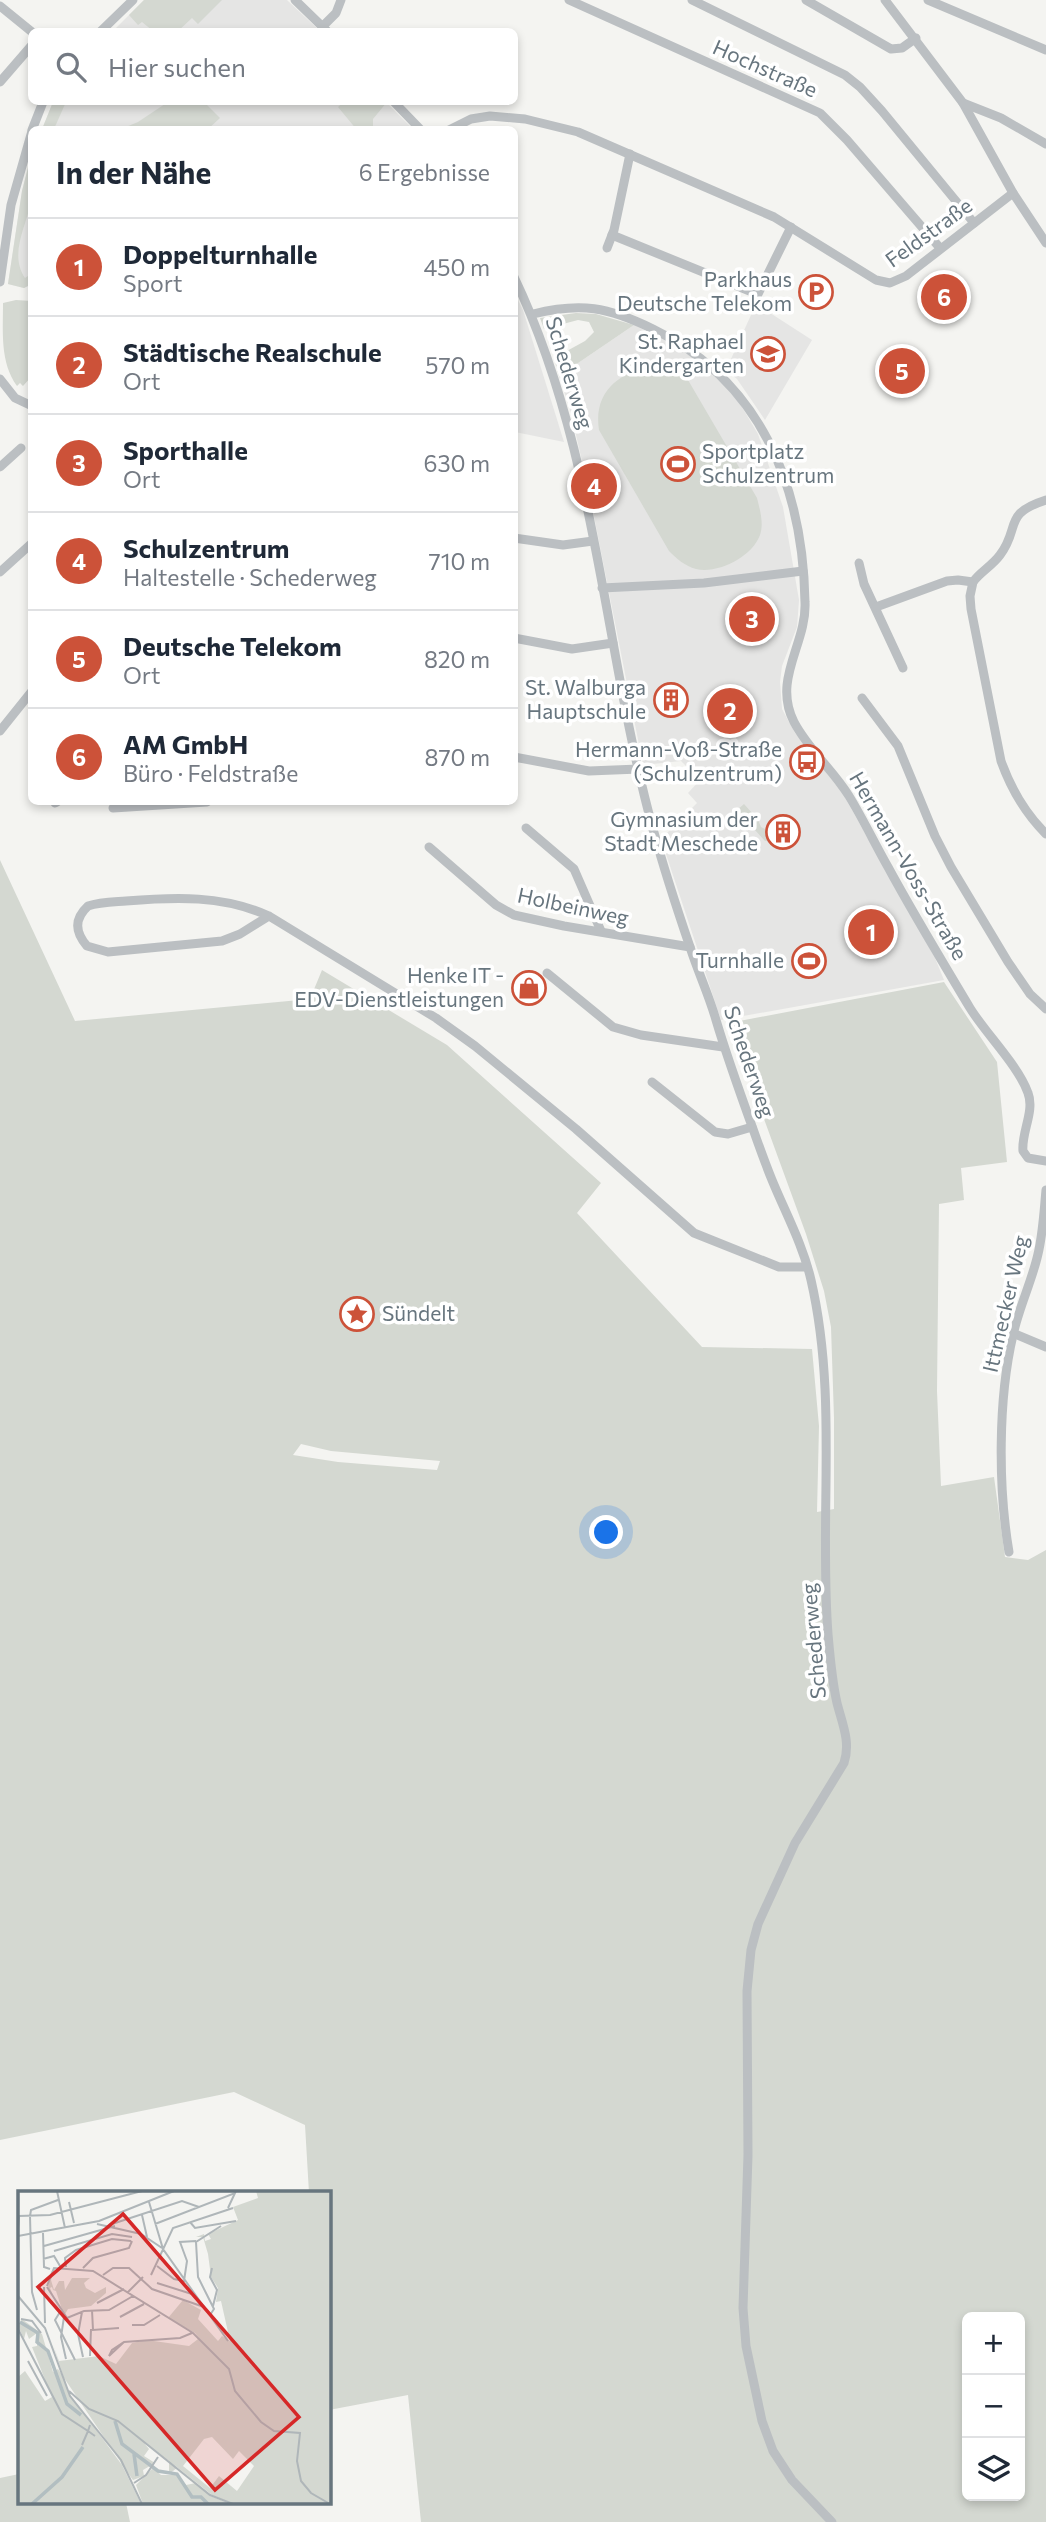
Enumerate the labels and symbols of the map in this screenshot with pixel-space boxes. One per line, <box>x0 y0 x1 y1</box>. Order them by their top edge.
street label: Hochstraße <box>709 33 822 102</box>
street label: Feldstraße <box>880 192 976 272</box>
place label: Parkhaus Deutsche Telekom <box>617 266 792 315</box>
pin: 6 <box>921 271 967 323</box>
parking icon: Parkhaus Deutsche Telekom <box>797 273 835 311</box>
street label: Schederweg <box>541 313 599 432</box>
place label: St. Raphael Kindergarten <box>619 328 744 377</box>
school or university icon: St. Raphael Kindergarten <box>749 335 787 373</box>
pin: 5 <box>879 345 925 397</box>
place label: Sportplatz Schulzentrum <box>702 438 834 487</box>
sports icon: Sportplatz Schulzentrum <box>659 445 697 483</box>
pin: 4 <box>571 460 617 512</box>
pin: 3 <box>729 593 775 645</box>
place label: St. Walburga Hauptschule <box>525 674 646 723</box>
building icon: St. Walburga Hauptschule <box>652 681 690 719</box>
pin: 2 <box>707 685 753 737</box>
place label: Hermann-Voß-Straße (Schulzentrum) <box>575 736 782 785</box>
bus stop icon: Hermann-Voß-Straße (Schulzentrum) <box>788 743 826 781</box>
street label: Hermann-Voss-Straße <box>845 767 973 964</box>
place label: Gymnasium der Stadt Meschede <box>604 806 758 855</box>
building icon: Gymnasium der Stadt Meschede <box>764 813 802 851</box>
street label: Holbeinweg <box>515 882 631 930</box>
pin: 1 <box>848 906 894 958</box>
sports icon: Turnhalle <box>790 942 828 980</box>
place label: Turnhalle <box>695 947 784 972</box>
place label: Henke IT - EDV-Dienstleistungen <box>294 962 504 1011</box>
shop icon: Henke IT - EDV-Dienstleistungen <box>510 969 548 1007</box>
street label: Schederweg <box>720 1002 781 1121</box>
street label: Ittmecker Weg <box>977 1233 1032 1375</box>
place icon: Sündelt <box>338 1295 376 1333</box>
place label: Sündelt <box>382 1300 455 1325</box>
your location <box>589 1515 623 1549</box>
street label: Schederweg <box>795 1582 830 1700</box>
inset map <box>18 2191 331 2504</box>

